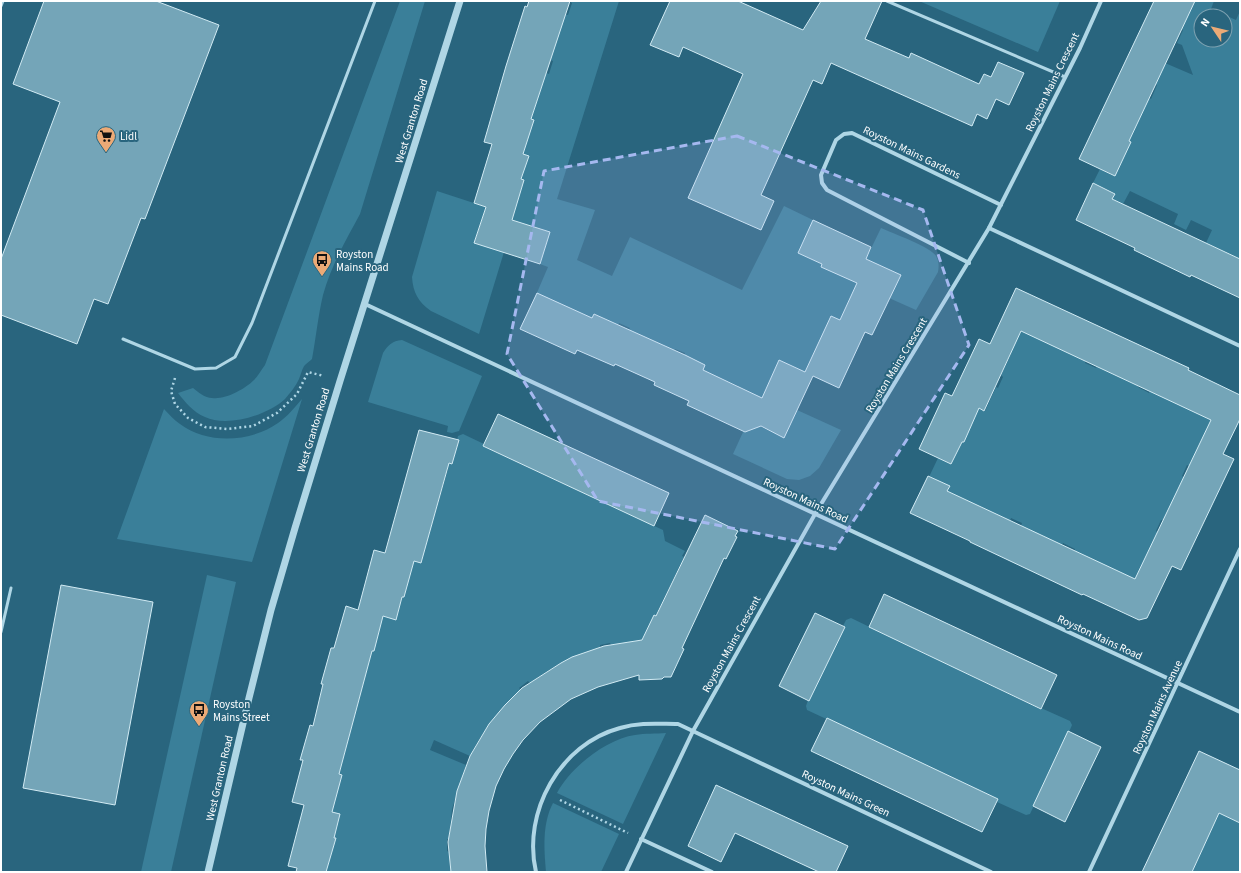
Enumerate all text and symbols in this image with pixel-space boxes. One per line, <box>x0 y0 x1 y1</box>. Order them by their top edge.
north arrow <box>1193 8 1233 48</box>
text: N <box>1197 15 1213 30</box>
street label: Royston Mains Crescent <box>1022 30 1083 134</box>
street label: West Granton Road <box>391 77 431 165</box>
street label: Royston Mains Gardens <box>861 122 963 183</box>
supermarket icon: Lidl <box>95 125 117 153</box>
place label: Lidl <box>120 129 137 144</box>
place label: Royston Mains Road <box>336 247 389 275</box>
bus stop icon: Royston Mains Road <box>311 249 333 277</box>
street label: Royston Mains Crescent <box>862 315 931 416</box>
street label: West Granton Road <box>293 386 333 474</box>
street label: Royston Mains Road <box>761 474 851 527</box>
street label: Royston Mains Crescent <box>699 593 764 695</box>
street label: Royston Mains Road <box>1055 611 1145 664</box>
street label: Royston Mains Avenue <box>1129 657 1186 757</box>
place label: Royston Mains Street <box>213 697 270 725</box>
bus stop icon: Royston Mains Street <box>188 699 210 727</box>
street label: West Granton Road <box>202 734 237 823</box>
street label: Royston Mains Green <box>799 766 892 821</box>

